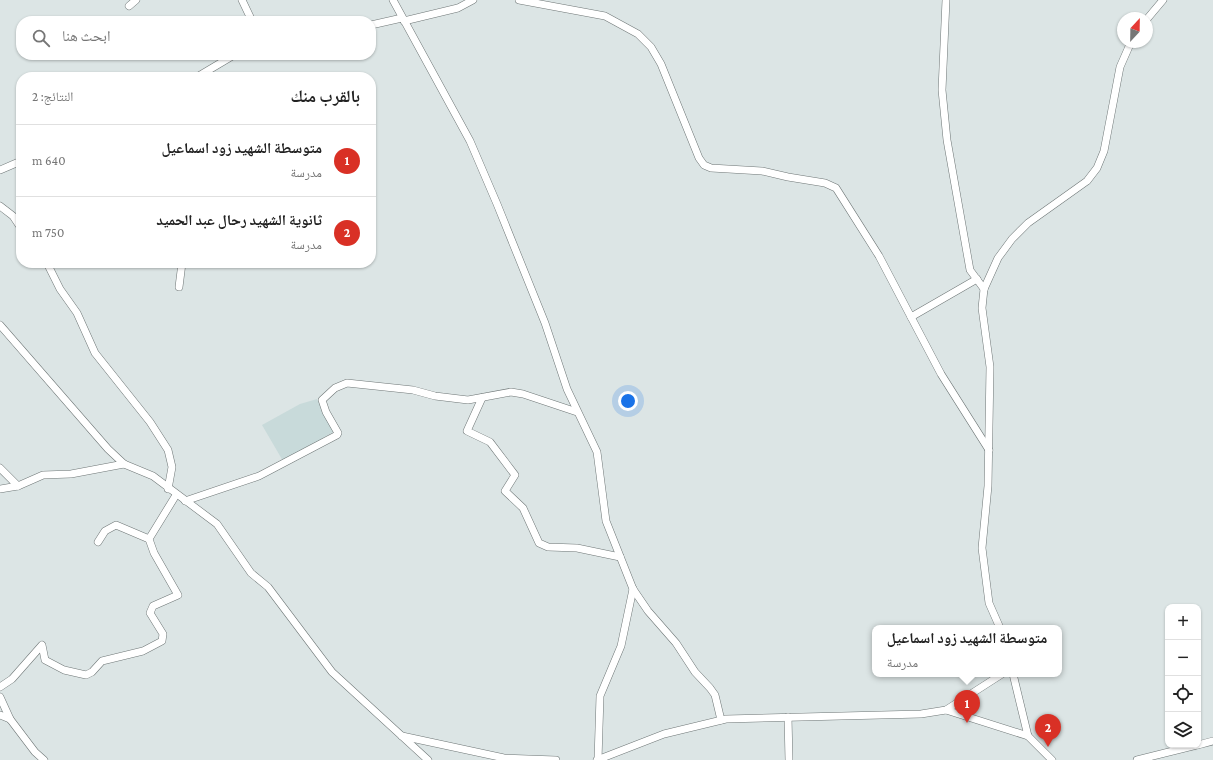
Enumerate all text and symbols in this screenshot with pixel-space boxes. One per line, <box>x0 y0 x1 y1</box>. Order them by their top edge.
north arrow <box>1117 12 1153 48</box>
search box <box>16 16 376 60</box>
icon: search <box>30 27 52 49</box>
text: ابحث هنا <box>62 28 111 44</box>
text: بالقرب منك <box>290 87 360 106</box>
text: النتائج: 2 <box>32 89 73 104</box>
text: متوسطة الشهيد زود اسماعيل <box>162 140 322 156</box>
text: 640 m <box>32 153 65 168</box>
text: 1 <box>345 153 349 168</box>
text: مدرسة <box>290 165 322 180</box>
text: ثانوية الشهيد رحال عبد الحميد <box>156 212 322 228</box>
text: 750 m <box>32 225 64 240</box>
text: 2 <box>344 225 350 240</box>
text: مدرسة <box>290 237 322 252</box>
your location <box>618 391 638 411</box>
map controls <box>1165 604 1201 748</box>
button: + <box>1165 604 1201 640</box>
popup <box>872 625 1062 677</box>
text: متوسطة الشهيد زود اسماعيل <box>887 630 1047 646</box>
button: − <box>1165 640 1201 676</box>
text: مدرسة <box>887 655 918 670</box>
button: locate <box>1165 676 1201 712</box>
pin: 1 <box>954 690 980 723</box>
button: layers <box>1165 712 1201 748</box>
pin: 2 <box>1035 714 1061 747</box>

